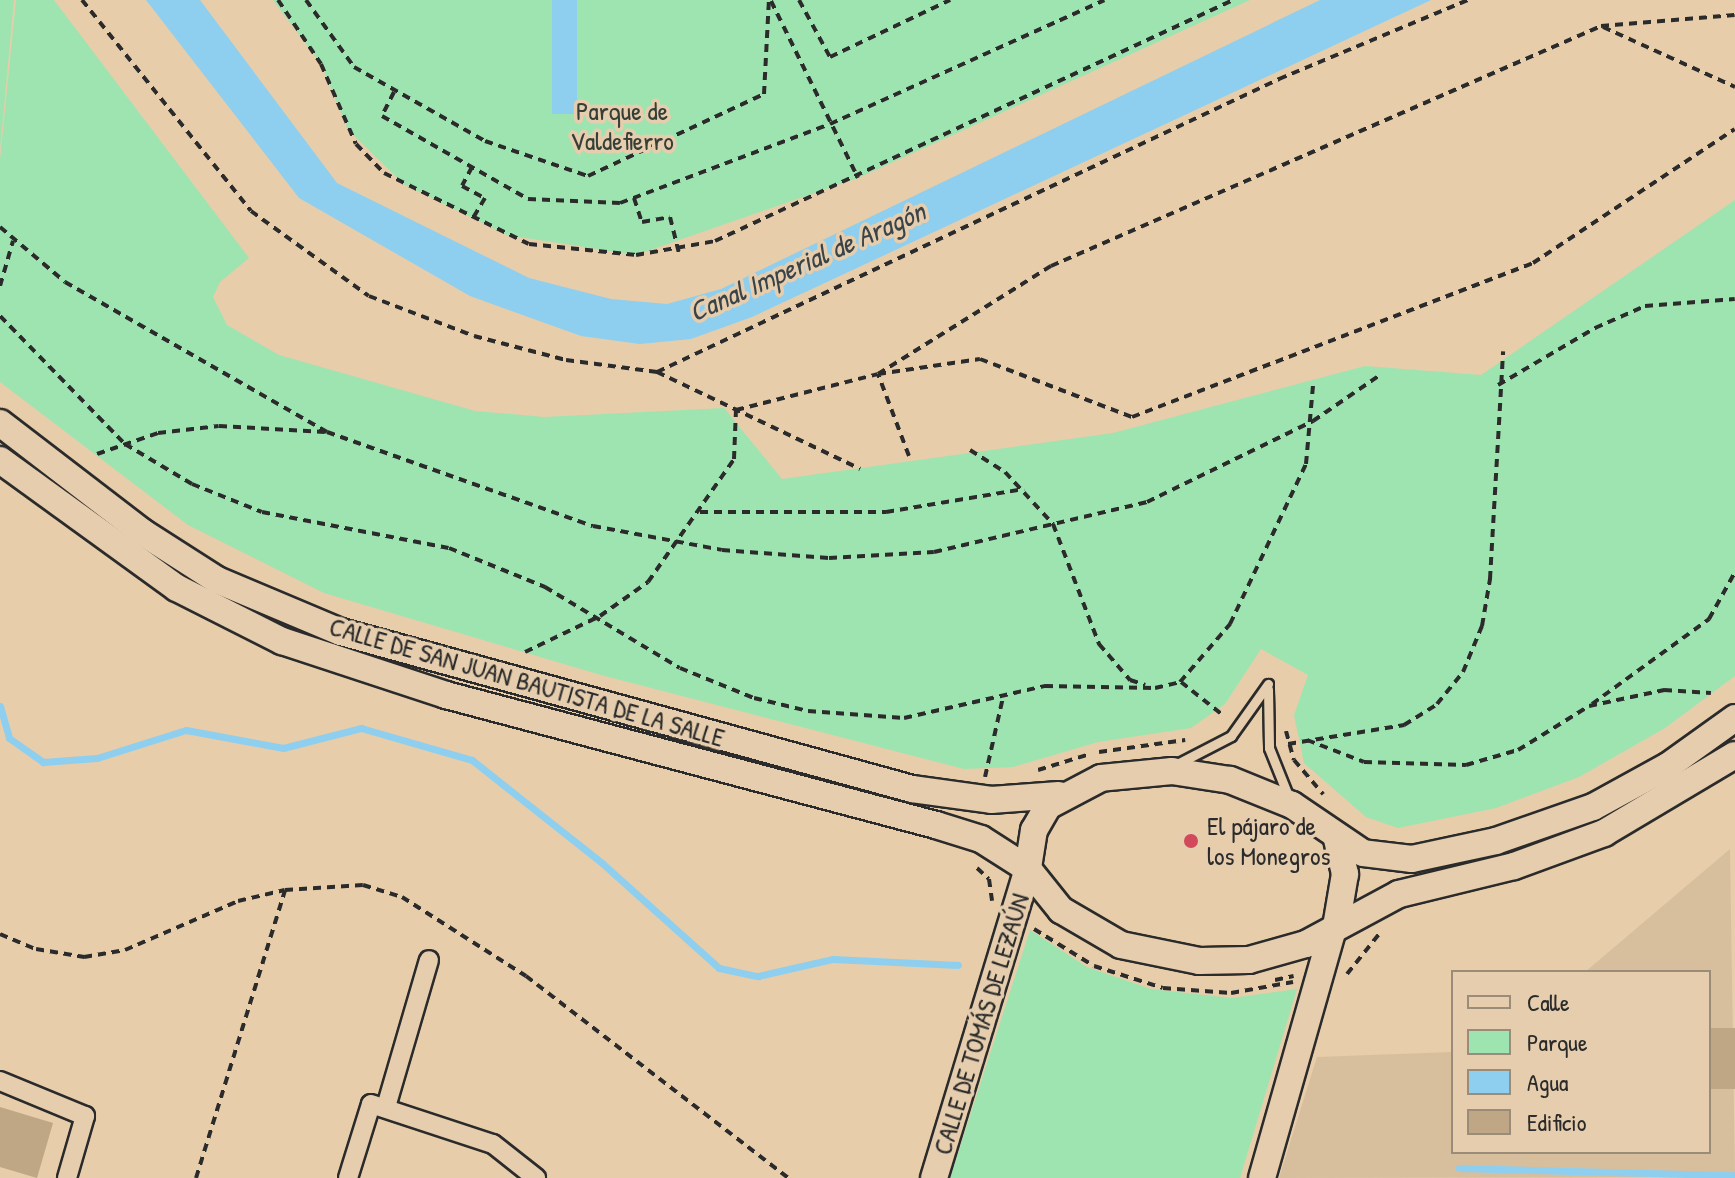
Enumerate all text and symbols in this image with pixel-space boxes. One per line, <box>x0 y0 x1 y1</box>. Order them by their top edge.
park label: Parque de Valdefierro <box>570 95 674 156</box>
water label: Canal Imperial de Aragón <box>684 194 930 328</box>
street label: CALLE DE SAN JUAN BAUTISTA DE LA SALLE <box>326 611 728 753</box>
place label: El pájaro de los Monegros <box>1207 810 1330 872</box>
marker: El pájaro de los Monegros <box>1182 832 1200 850</box>
street label: CALLE DE TOMÁS DE LEZAÚN <box>926 890 1036 1158</box>
legend <box>1451 970 1711 1154</box>
text: Calle <box>1527 986 1569 1018</box>
text: Parque <box>1527 1026 1587 1058</box>
text: Agua <box>1527 1066 1568 1098</box>
text: Edificio <box>1527 1106 1586 1138</box>

